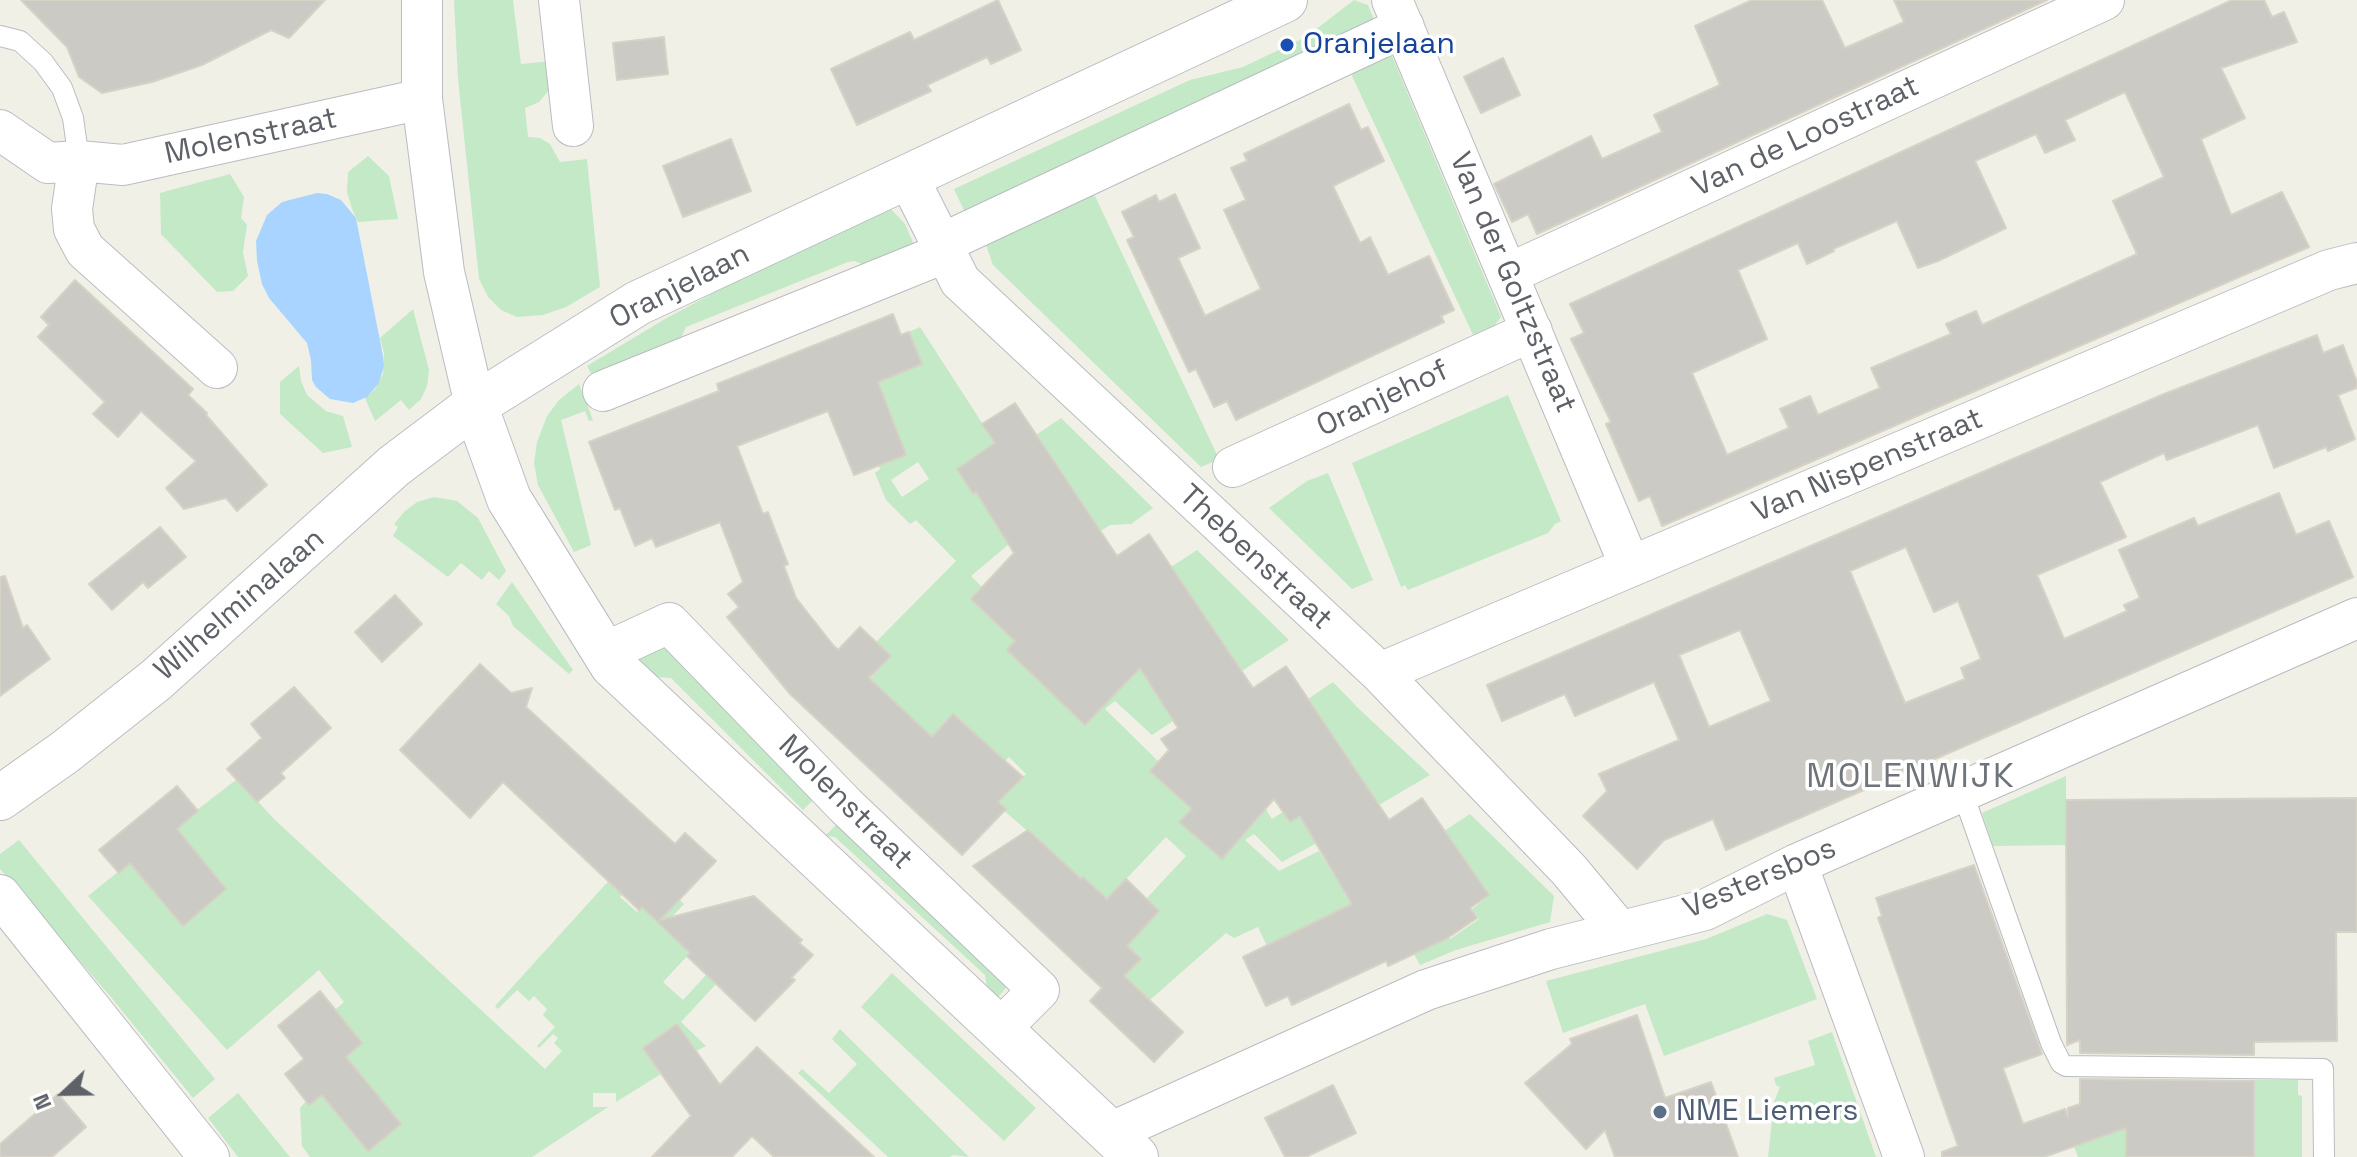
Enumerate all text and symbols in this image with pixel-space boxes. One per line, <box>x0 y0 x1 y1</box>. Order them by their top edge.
place label: Oranjelaan <box>1303 27 1455 63</box>
marker: Oranjelaan <box>1278 36 1296 54</box>
street label: Van de Loostraat <box>1687 69 1925 205</box>
street label: Molenstraat <box>161 101 341 173</box>
street label: Van der Goltzstraat <box>1441 147 1583 419</box>
street label: Oranjelaan <box>604 236 756 338</box>
street label: Oranjehof <box>1311 353 1455 445</box>
street label: Van Nispenstraat <box>1747 401 1989 531</box>
street label: Thebenstraat <box>1171 478 1339 638</box>
street label: Wilhelminalaan <box>148 521 332 689</box>
street label: Molenstraat <box>770 728 920 878</box>
district label: MOLENWIJK <box>1806 758 2016 798</box>
street label: Vestersbos <box>1678 831 1842 927</box>
north arrow <box>24 1053 104 1133</box>
text: N <box>26 1090 57 1114</box>
place label: NME Liemers <box>1676 1094 1858 1130</box>
marker: NME Liemers <box>1651 1103 1669 1121</box>

